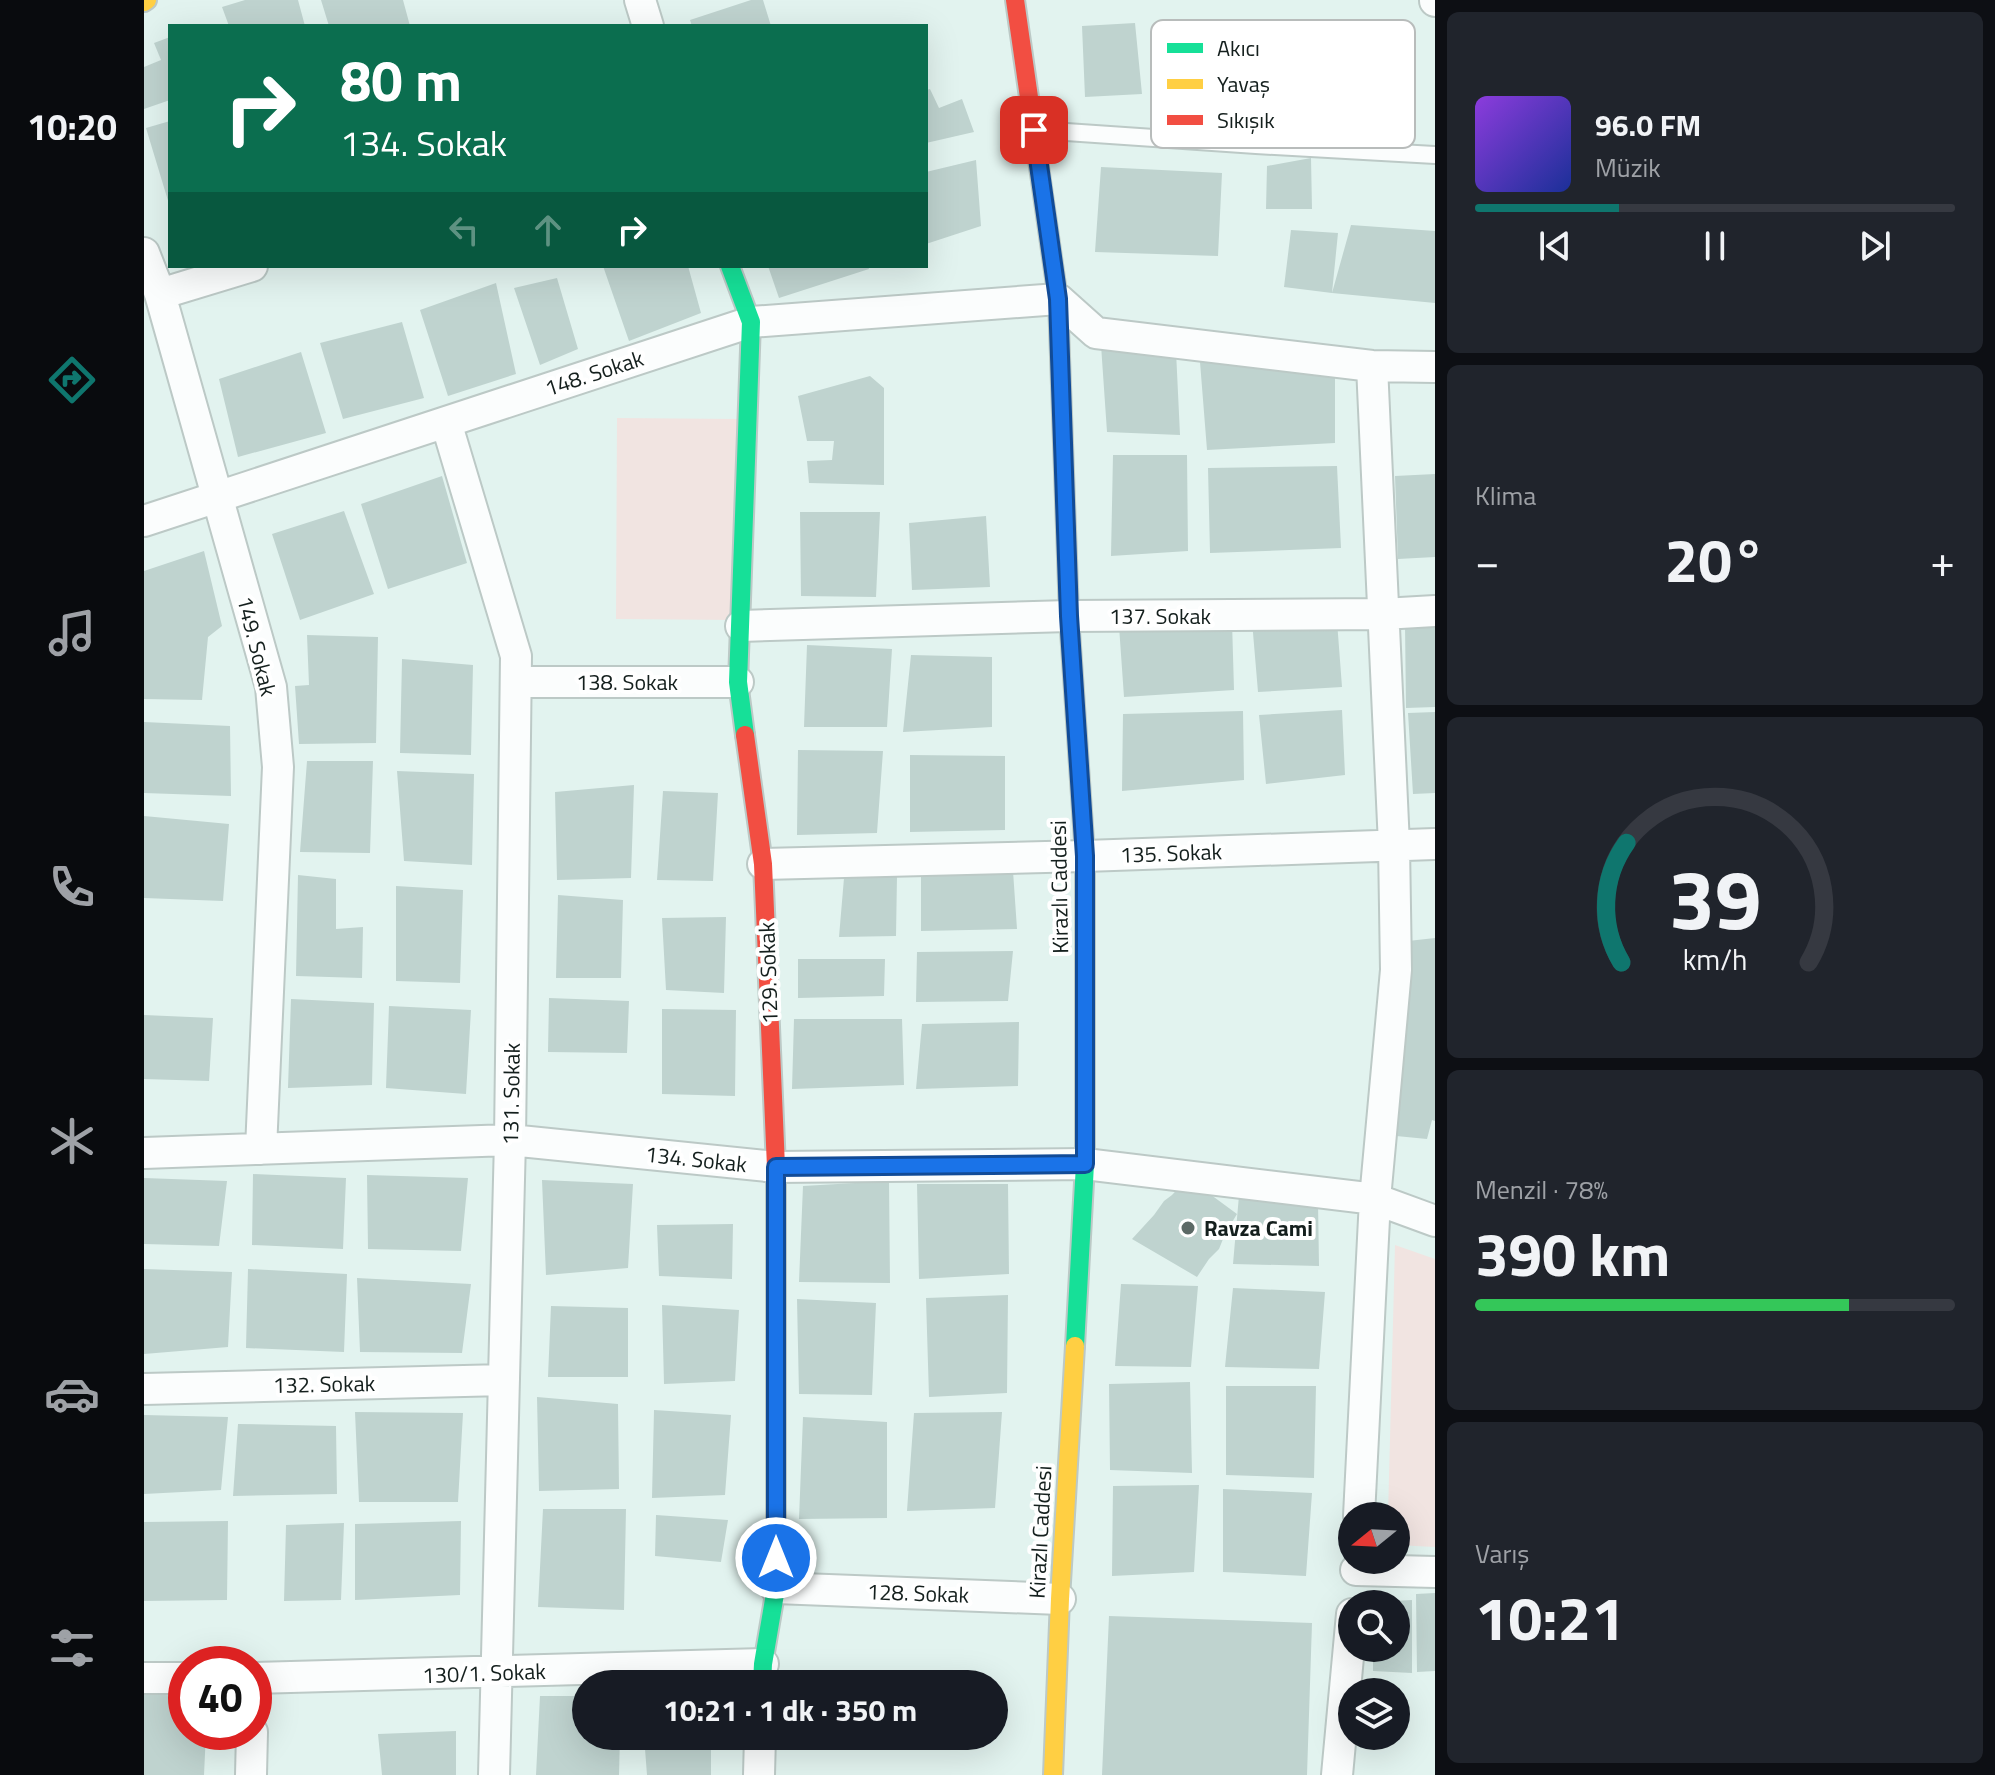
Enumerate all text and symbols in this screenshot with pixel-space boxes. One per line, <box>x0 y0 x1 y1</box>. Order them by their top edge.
legend <box>1151 20 1415 148</box>
text: Akıcı <box>1217 31 1260 65</box>
text: 80 m <box>340 38 462 123</box>
icon: right <box>208 56 312 160</box>
text: Yavaş <box>1217 67 1270 101</box>
pin <box>1000 96 1068 164</box>
text: 10:20 <box>27 99 117 154</box>
text: 96.0 FM <box>1595 102 1701 148</box>
text: Sıkışık <box>1217 103 1275 137</box>
icon: arrive <box>1012 108 1056 152</box>
text: 134. Sokak <box>340 115 507 170</box>
text: Müzik <box>1595 148 1661 187</box>
icon: left <box>442 208 486 252</box>
icon: ahead <box>526 208 570 252</box>
icon: right <box>610 208 654 252</box>
icon: previous <box>1533 224 1577 268</box>
icon: pause <box>1693 224 1737 268</box>
icon: next <box>1853 224 1897 268</box>
street label: 148. Sokak <box>540 341 648 405</box>
icon: directions <box>44 352 100 408</box>
text: Klima <box>1475 476 1536 515</box>
text: 20° <box>1665 514 1765 605</box>
text: − <box>1475 527 1500 594</box>
text: + <box>1930 527 1955 594</box>
street label: 149. Sokak <box>228 592 286 700</box>
street label: 137. Sokak <box>1109 599 1212 633</box>
icon: music <box>44 605 100 661</box>
street label: 138. Sokak <box>576 665 679 699</box>
street label: Kirazlı Caddesi <box>1041 820 1077 954</box>
street label: 135. Sokak <box>1119 834 1223 872</box>
text: 39 <box>1668 835 1762 961</box>
icon: phone <box>44 859 100 915</box>
street label: 129. Sokak <box>749 921 787 1025</box>
text: km/h <box>1683 939 1747 982</box>
street label: 131. Sokak <box>493 1042 529 1145</box>
icon: climate <box>44 1113 100 1169</box>
street label: 134. Sokak <box>643 1137 749 1181</box>
text: Menzil · 78% <box>1475 1170 1608 1209</box>
text: 390 km <box>1475 1208 1670 1299</box>
place label: Ravza Cami <box>1204 1211 1313 1245</box>
marker: Ravza Cami <box>1179 1219 1197 1237</box>
icon: car <box>44 1366 100 1422</box>
street label: 132. Sokak <box>273 1366 376 1402</box>
street label: Kirazlı Caddesi <box>1020 1465 1060 1599</box>
north arrow <box>1338 1502 1410 1574</box>
map controls <box>1338 1502 1410 1750</box>
position arrow <box>734 1516 818 1600</box>
text: Varış <box>1475 1534 1529 1573</box>
text: 10:21 <box>1475 1572 1625 1663</box>
street label: 128. Sokak <box>866 1574 970 1612</box>
button: search <box>1338 1590 1410 1662</box>
icon: filters <box>44 1620 100 1676</box>
speed limit sign: 40 <box>168 1646 272 1750</box>
street label: 130/1. Sokak <box>422 1654 547 1692</box>
button: layers <box>1338 1678 1410 1750</box>
text: 10:21 · 1 dk · 350 m <box>663 1687 917 1733</box>

